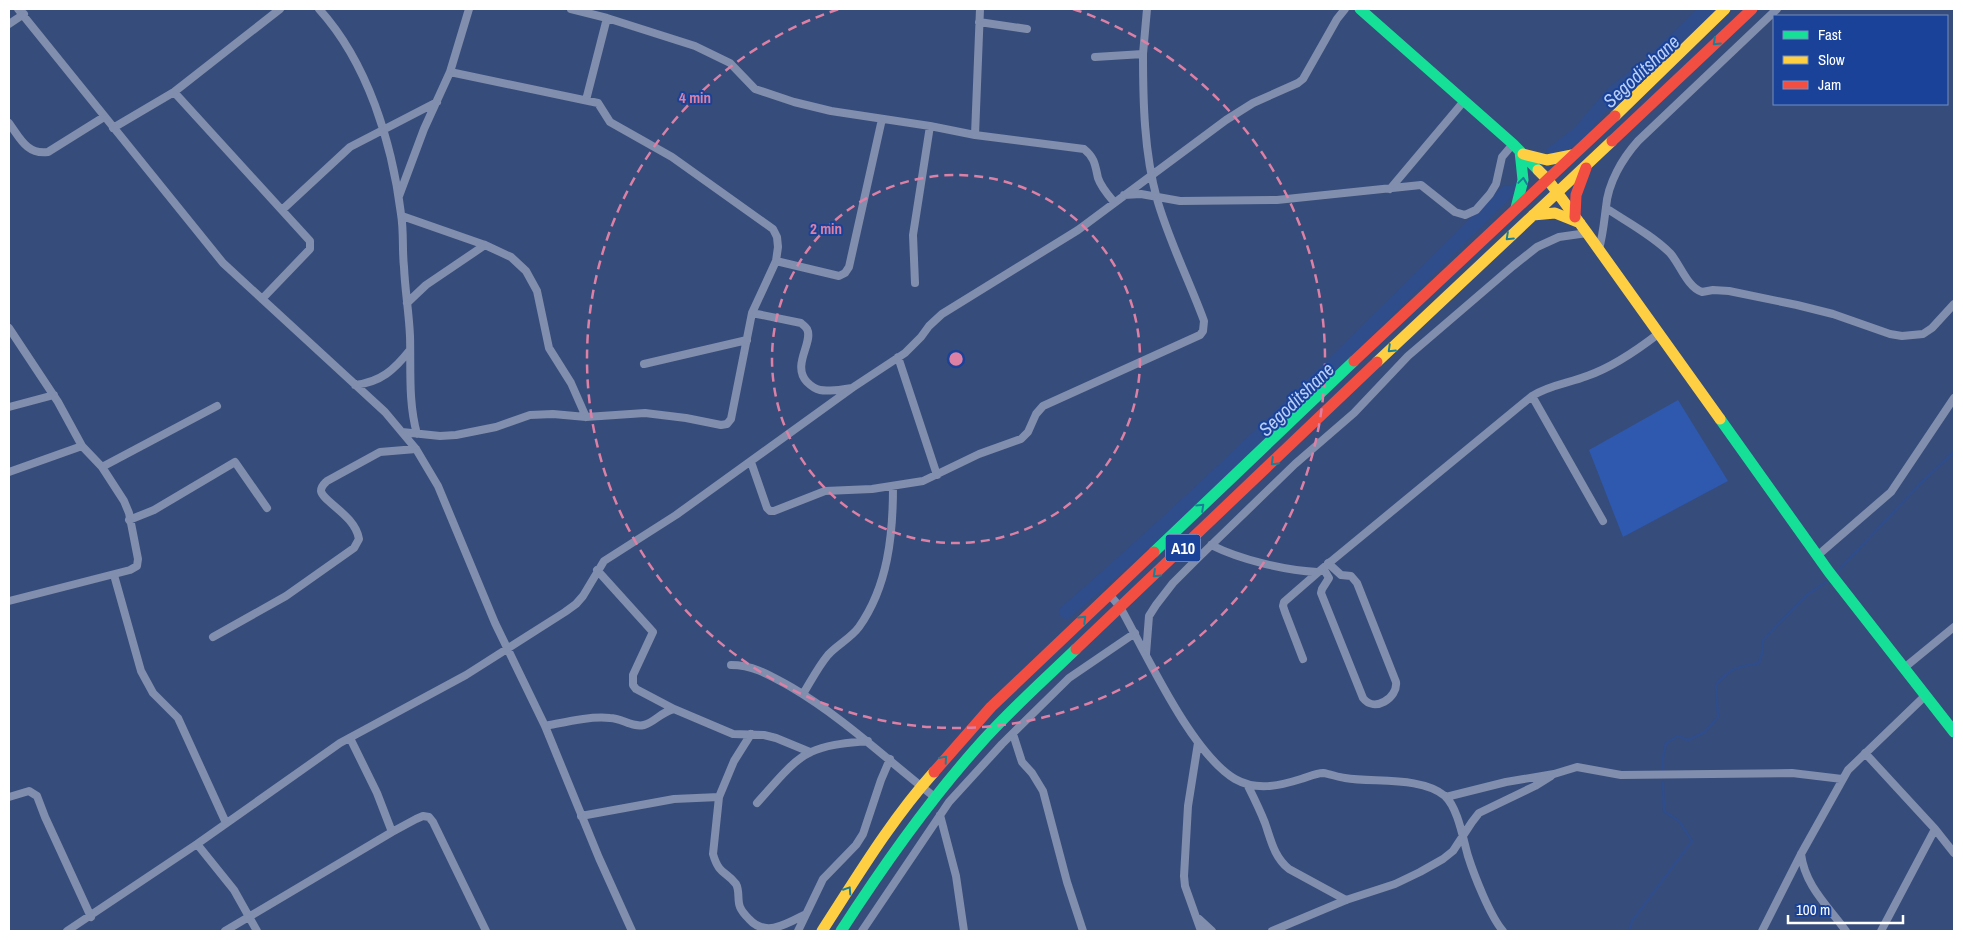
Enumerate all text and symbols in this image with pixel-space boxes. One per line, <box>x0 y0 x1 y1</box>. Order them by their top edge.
legend <box>1773 15 1948 105</box>
text: Fast <box>1818 24 1842 45</box>
water label: Segoditshane <box>1597 29 1685 113</box>
one-way arrow <box>1713 36 1722 45</box>
text: Slow <box>1818 49 1845 70</box>
text: Jam <box>1818 74 1841 95</box>
text: 4 min <box>679 87 711 108</box>
one-way arrow <box>1517 177 1528 185</box>
text: 2 min <box>810 218 842 239</box>
one-way arrow <box>1505 231 1514 240</box>
one-way arrow <box>1387 343 1396 352</box>
centre of rings <box>947 350 965 368</box>
water label: Segoditshane <box>1252 356 1340 442</box>
one-way arrow <box>1270 456 1279 465</box>
one-way arrow <box>1195 504 1204 513</box>
road number: A10 <box>1166 534 1200 562</box>
one-way arrow <box>1152 568 1161 577</box>
one-way arrow <box>1077 616 1086 625</box>
one-way arrow <box>939 756 948 765</box>
one-way arrow <box>842 886 851 896</box>
scale bar <box>1788 892 1903 924</box>
text: 100 m <box>1796 899 1830 920</box>

